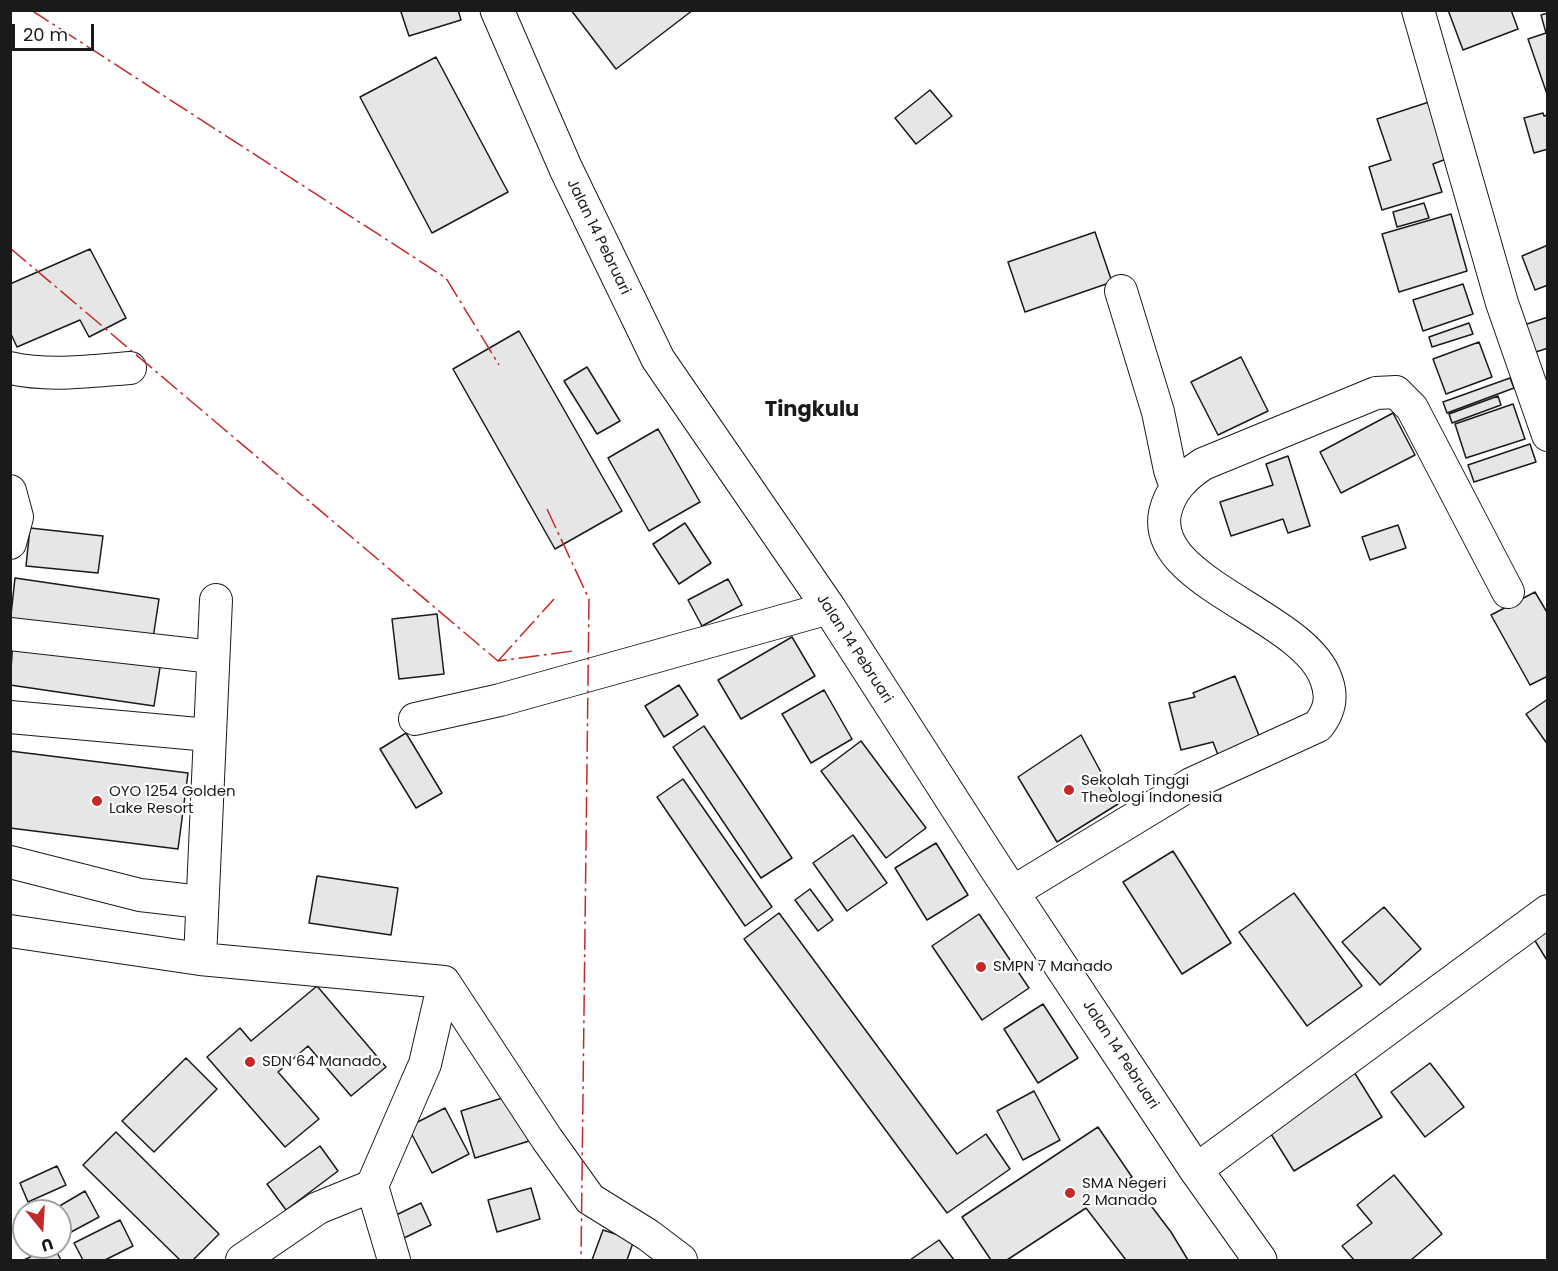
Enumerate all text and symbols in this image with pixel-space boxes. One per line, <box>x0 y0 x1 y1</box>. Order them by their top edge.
scale bar <box>15 12 98 50</box>
text: 20 m <box>23 22 68 47</box>
street label: Jalan 14 Pebruari <box>562 176 634 298</box>
district label: Tingkulu <box>765 398 859 424</box>
street label: Jalan 14 Pebruari <box>812 591 896 707</box>
place label: Sekolah Tinggi Theologi Indonesia <box>1081 772 1222 807</box>
place label: OYO 1254 Golden Lake Resort <box>109 783 236 818</box>
marker: Sekolah Tinggi Theologi Indonesia <box>1062 783 1076 797</box>
marker: OYO 1254 Golden Lake Resort <box>90 794 104 808</box>
place label: SMPN 7 Manado <box>993 958 1113 976</box>
marker: SMPN 7 Manado <box>974 960 988 974</box>
street label: Jalan 14 Pebruari <box>1078 997 1162 1113</box>
place label: SDN 64 Manado <box>262 1053 381 1071</box>
marker: SDN 64 Manado <box>243 1055 257 1069</box>
place label: SMA Negeri 2 Manado <box>1082 1175 1166 1210</box>
marker: SMA Negeri 2 Manado <box>1063 1186 1077 1200</box>
north arrow <box>12 1199 72 1259</box>
text: U <box>38 1232 56 1257</box>

